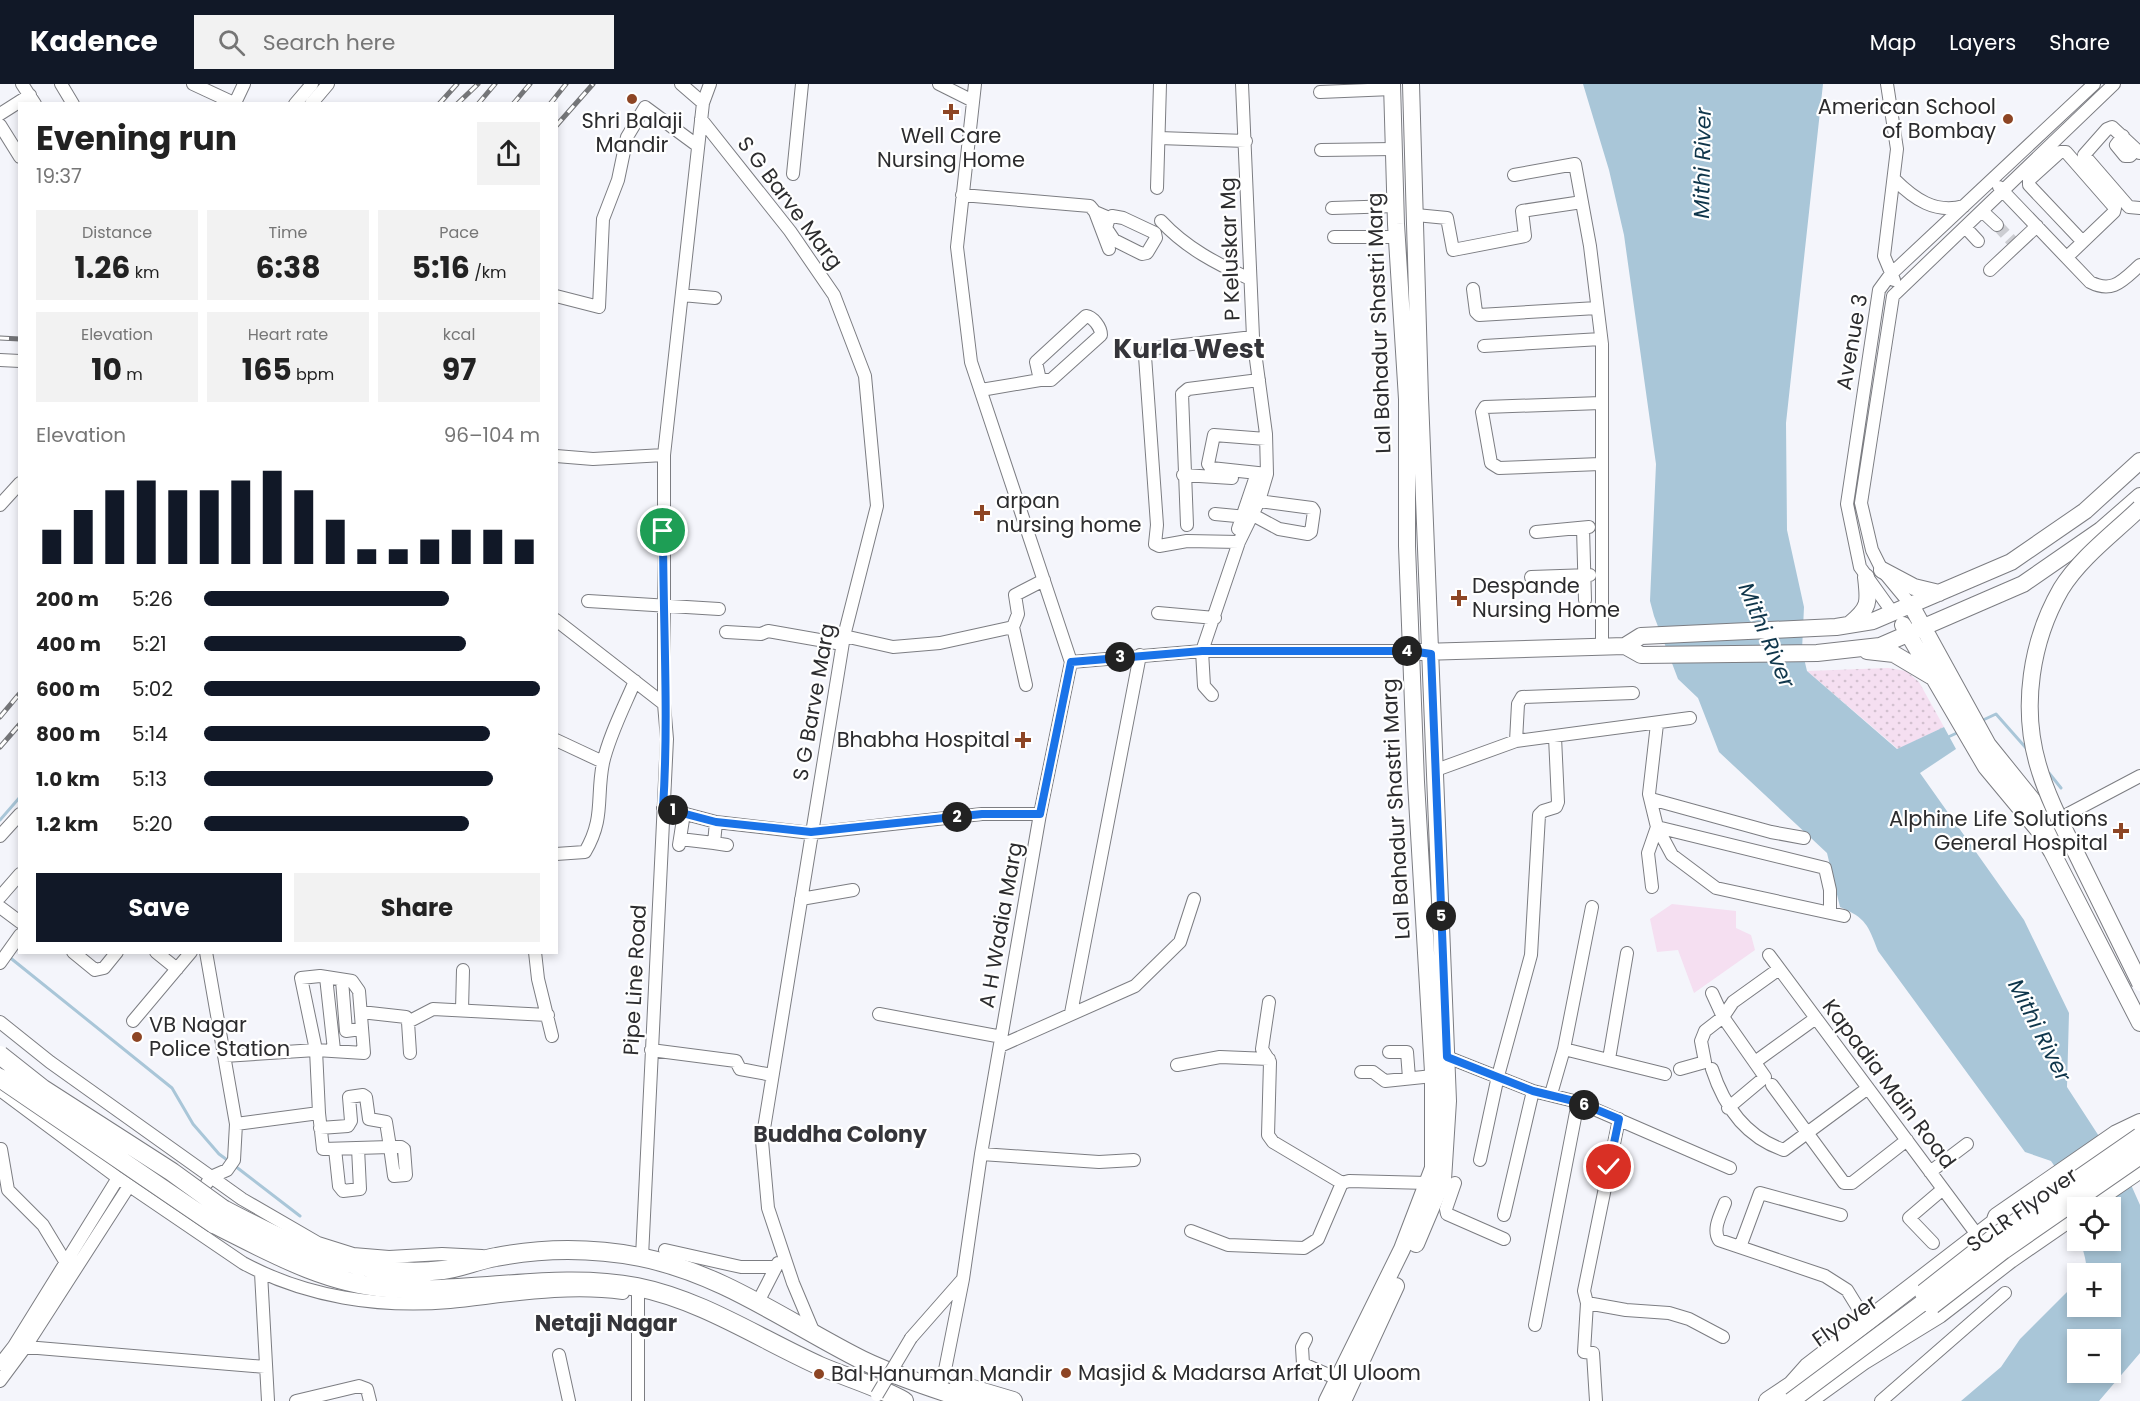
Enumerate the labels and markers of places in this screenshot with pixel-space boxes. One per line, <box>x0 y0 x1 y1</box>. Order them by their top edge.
marker: Shri Balaji Mandir <box>625 92 639 106</box>
place label: American School of Bombay <box>1818 92 1996 145</box>
marker: Well Care Nursing Home <box>942 103 960 121</box>
place label: Shri Balaji Mandir <box>581 106 683 159</box>
marker: American School of Bombay <box>2001 112 2015 126</box>
place label: Well Care Nursing Home <box>877 121 1025 174</box>
place label: arpan nursing home <box>996 486 1142 539</box>
marker: arpan nursing home <box>973 504 991 522</box>
pin <box>637 505 688 556</box>
place label: Despande Nursing Home <box>1472 571 1620 624</box>
marker: Despande Nursing Home <box>1450 589 1468 607</box>
pin: 4 <box>1392 636 1422 666</box>
pin: 3 <box>1105 642 1135 672</box>
place label: Bhabha Hospital <box>837 725 1010 754</box>
marker: Bhabha Hospital <box>1014 731 1032 749</box>
pin: 1 <box>658 795 688 825</box>
pin: 2 <box>942 802 972 832</box>
place label: Alphine Life Solutions General Hospital <box>1889 804 2108 857</box>
marker: Alphine Life Solutions General Hospital <box>2112 822 2130 840</box>
pin: 5 <box>1426 901 1456 931</box>
place label: VB Nagar Police Station <box>149 1010 290 1063</box>
marker: VB Nagar Police Station <box>130 1030 144 1044</box>
pin: 6 <box>1569 1090 1599 1120</box>
pin <box>1583 1141 1634 1192</box>
place label: Masjid & Madarsa Arfat Ul Uloom <box>1078 1358 1421 1387</box>
place label: Bal Hanuman Mandir <box>831 1359 1052 1388</box>
marker: Masjid & Madarsa Arfat Ul Uloom <box>1059 1366 1073 1380</box>
marker: Bal Hanuman Mandir <box>812 1367 826 1381</box>

